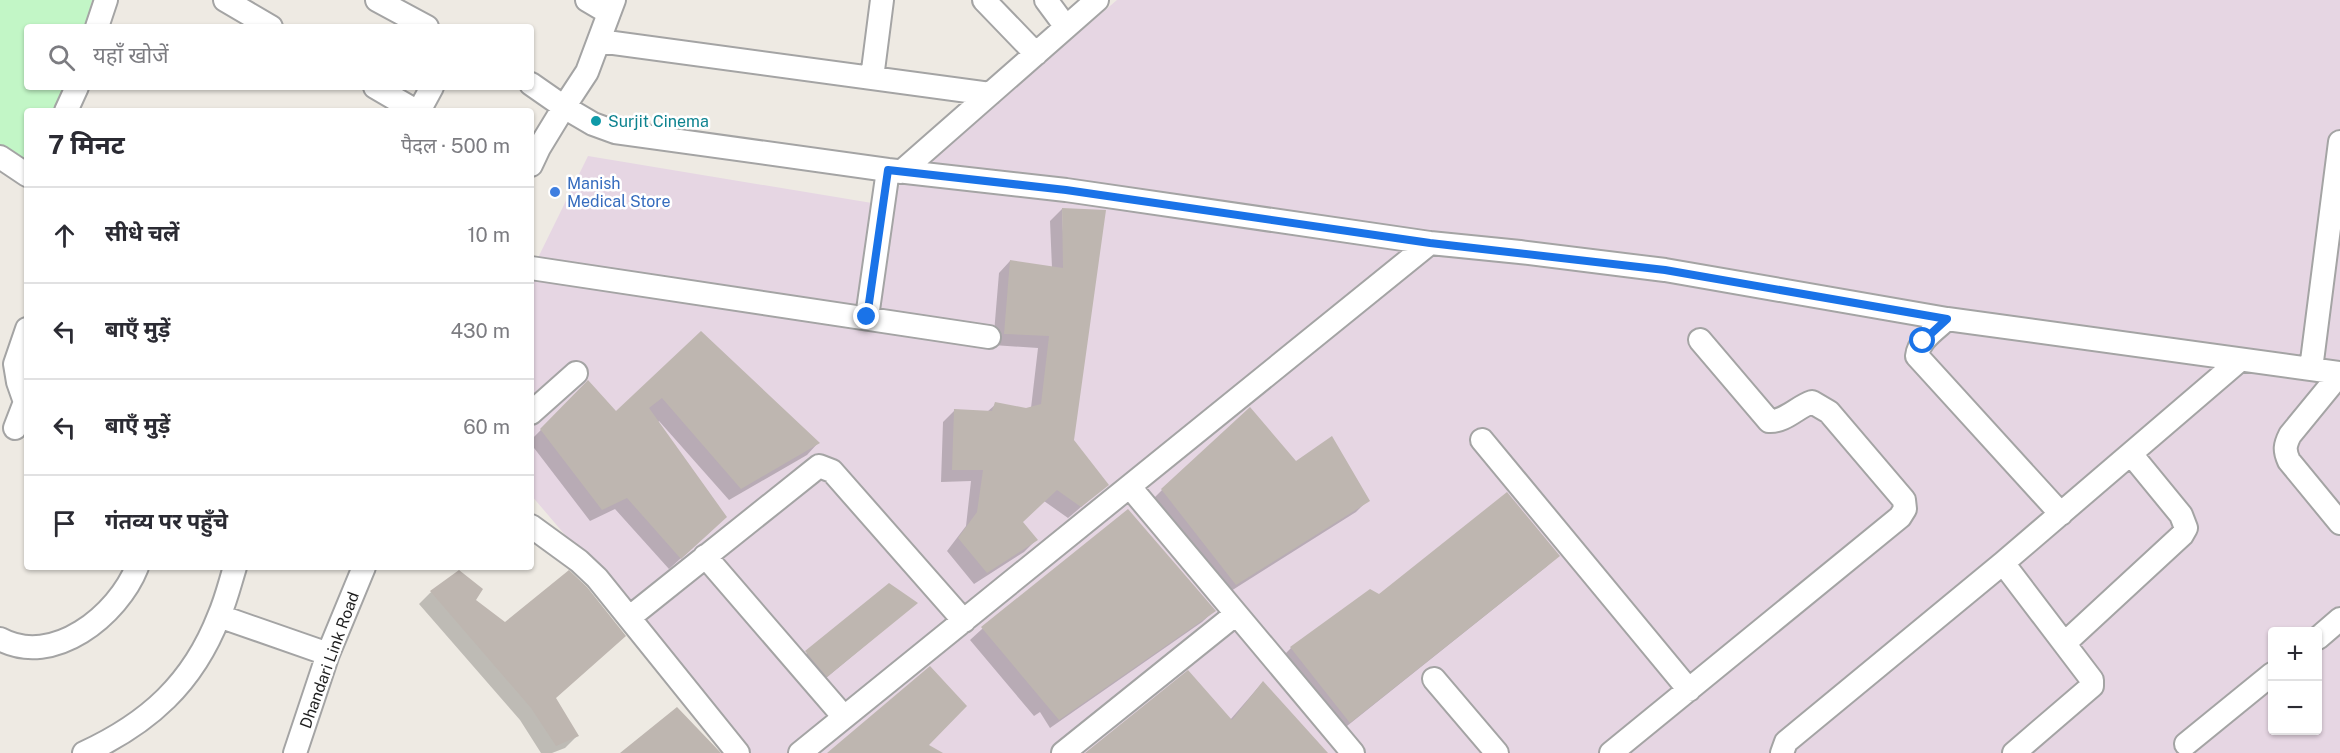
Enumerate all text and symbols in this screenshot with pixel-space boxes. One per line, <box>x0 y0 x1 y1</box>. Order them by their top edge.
search box <box>24 24 534 90</box>
icon: search <box>45 41 78 74</box>
text: यहाँ खोजें <box>93 42 169 68</box>
place label: Surjit Cinema <box>608 112 709 131</box>
marker: Surjit Cinema <box>589 114 603 128</box>
text: 7 मिनट <box>48 129 125 160</box>
text: पैदल · 500 m <box>401 134 510 158</box>
place label: Manish Medical Store <box>567 174 671 211</box>
marker: Manish Medical Store <box>548 185 562 199</box>
icon: ahead <box>48 219 81 252</box>
text: सीधे चलें <box>105 220 179 246</box>
text: 10 m <box>467 223 510 247</box>
route end <box>853 303 879 329</box>
icon: left <box>48 315 81 348</box>
text: बाएँ मुड़ें <box>105 316 170 342</box>
text: 430 m <box>451 319 510 343</box>
route start <box>1909 327 1935 353</box>
icon: left <box>48 411 81 444</box>
text: बाएँ मुड़ें <box>105 412 170 438</box>
text: 60 m <box>463 415 510 439</box>
icon: arrive <box>48 507 81 540</box>
text: गंतव्य पर पहुँचे <box>105 508 228 534</box>
street label: Dhandari Link Road <box>296 589 363 731</box>
map controls <box>2268 627 2322 735</box>
button: + <box>2268 627 2322 681</box>
button: − <box>2268 681 2322 735</box>

